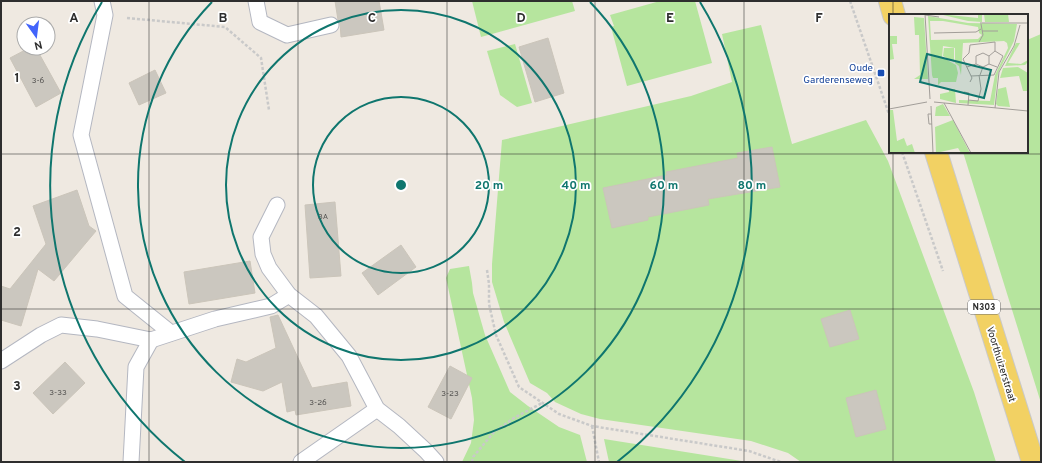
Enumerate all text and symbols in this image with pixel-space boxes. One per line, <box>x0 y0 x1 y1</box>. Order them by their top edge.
text: A <box>69 11 79 27</box>
text: B <box>219 11 228 27</box>
text: C <box>368 11 376 27</box>
text: D <box>516 11 526 27</box>
text: E <box>666 11 674 27</box>
text: F <box>815 11 823 27</box>
inset map <box>889 14 1028 153</box>
north arrow <box>16 16 56 56</box>
text: N <box>33 37 44 52</box>
place label: Oude Garderenseweg <box>803 62 873 87</box>
marker: Oude Garderenseweg <box>876 68 886 78</box>
text: 1 <box>14 71 20 87</box>
house number: 3-6 <box>32 76 45 86</box>
centre of rings <box>394 178 408 192</box>
text: 20 m <box>475 178 503 194</box>
text: 40 m <box>561 178 591 194</box>
text: 60 m <box>650 178 678 194</box>
text: 80 m <box>738 178 766 194</box>
house number: 3A <box>318 212 329 222</box>
text: 2 <box>13 225 21 241</box>
road number: N303 <box>968 300 1000 314</box>
street label: Voorthuizerstraat <box>983 325 1018 404</box>
text: 3 <box>13 379 21 395</box>
house number: 3-33 <box>49 388 67 398</box>
house number: 3-23 <box>441 389 459 399</box>
house number: 3-26 <box>309 398 327 408</box>

